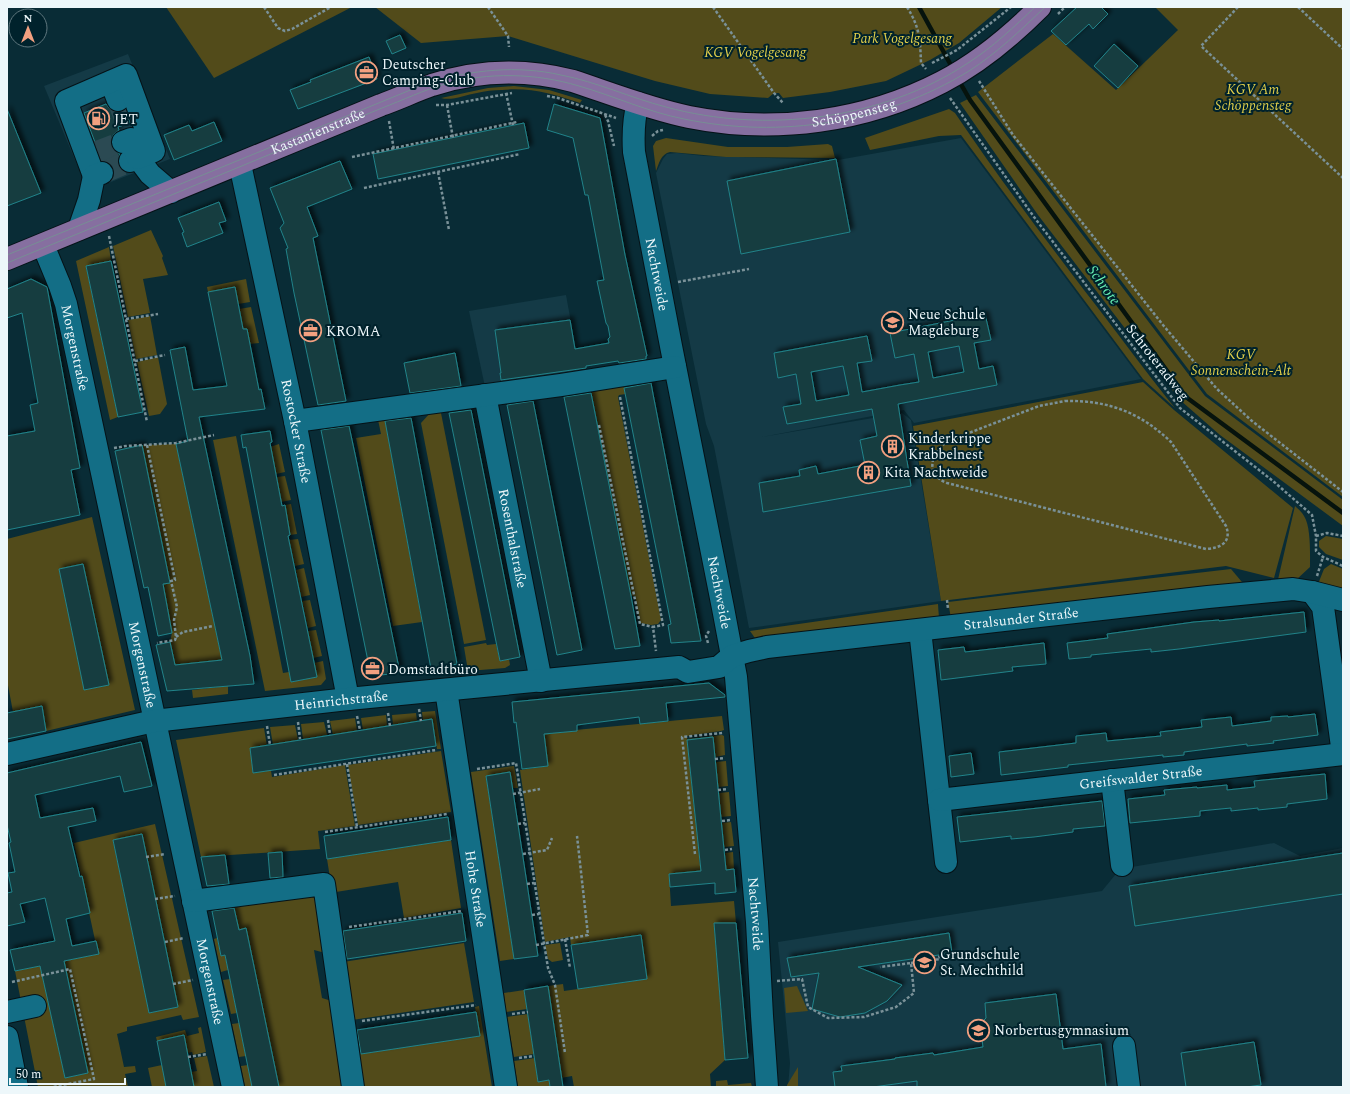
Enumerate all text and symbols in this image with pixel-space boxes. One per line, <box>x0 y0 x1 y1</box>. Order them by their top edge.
north arrow <box>8 8 48 48</box>
text: N <box>24 10 33 27</box>
park label: Park Vogelgesang <box>852 28 952 49</box>
park label: KGV Vogelgesang <box>704 42 807 63</box>
place label: Deutscher Camping-Club <box>382 54 474 91</box>
office icon: Deutscher Camping-Club <box>354 59 380 85</box>
park label: KGV Am Schöppensteg <box>1215 79 1292 116</box>
street label: Schöppensteg <box>810 93 899 133</box>
street label: Kastanienstraße <box>267 103 369 160</box>
fuel station icon: JET <box>85 106 111 132</box>
place label: JET <box>114 109 138 130</box>
street label: Nachtweide <box>640 236 674 313</box>
water label: Schrote <box>1081 260 1126 311</box>
street label: Morgenstraße <box>55 303 94 393</box>
place label: Neue Schule Magdeburg <box>908 304 986 341</box>
school or university icon: Neue Schule Magdeburg <box>879 309 905 335</box>
office icon: KROMA <box>298 318 324 344</box>
street label: Schroteradweg <box>1121 319 1194 405</box>
place label: KROMA <box>326 321 381 342</box>
park label: KGV Sonnenschein-Alt <box>1191 344 1292 381</box>
street label: Rostocker Straße <box>275 377 317 485</box>
place label: Kinderkrippe Krabbelnest <box>908 428 991 465</box>
building icon: Kinderkrippe Krabbelnest <box>879 433 905 459</box>
building icon: Kita Nachtweide <box>856 459 882 485</box>
place label: Kita Nachtweide <box>884 462 988 483</box>
street label: Rosenthalstraße <box>493 487 533 590</box>
street label: Nachtweide <box>702 554 737 631</box>
street label: Stralsunder Straße <box>963 602 1080 636</box>
street label: Morgenstraße <box>123 619 162 710</box>
office icon: Domstadtbüro <box>360 656 386 682</box>
place label: Domstadtbüro <box>388 659 478 680</box>
street label: Heinrichstraße <box>293 685 389 716</box>
street label: Greifswalder Straße <box>1078 760 1204 795</box>
street label: Hohe Straße <box>459 849 492 929</box>
street label: Nachtweide <box>742 876 769 952</box>
street label: Morgenstraße <box>191 936 229 1027</box>
place label: Grundschule St. Mechthild <box>940 944 1024 981</box>
school or university icon: Grundschule St. Mechthild <box>912 949 938 975</box>
school or university icon: Norbertusgymnasium <box>966 1017 992 1043</box>
place label: Norbertusgymnasium <box>994 1020 1129 1041</box>
scale bar <box>10 1060 125 1086</box>
text: 50 m <box>16 1065 41 1084</box>

